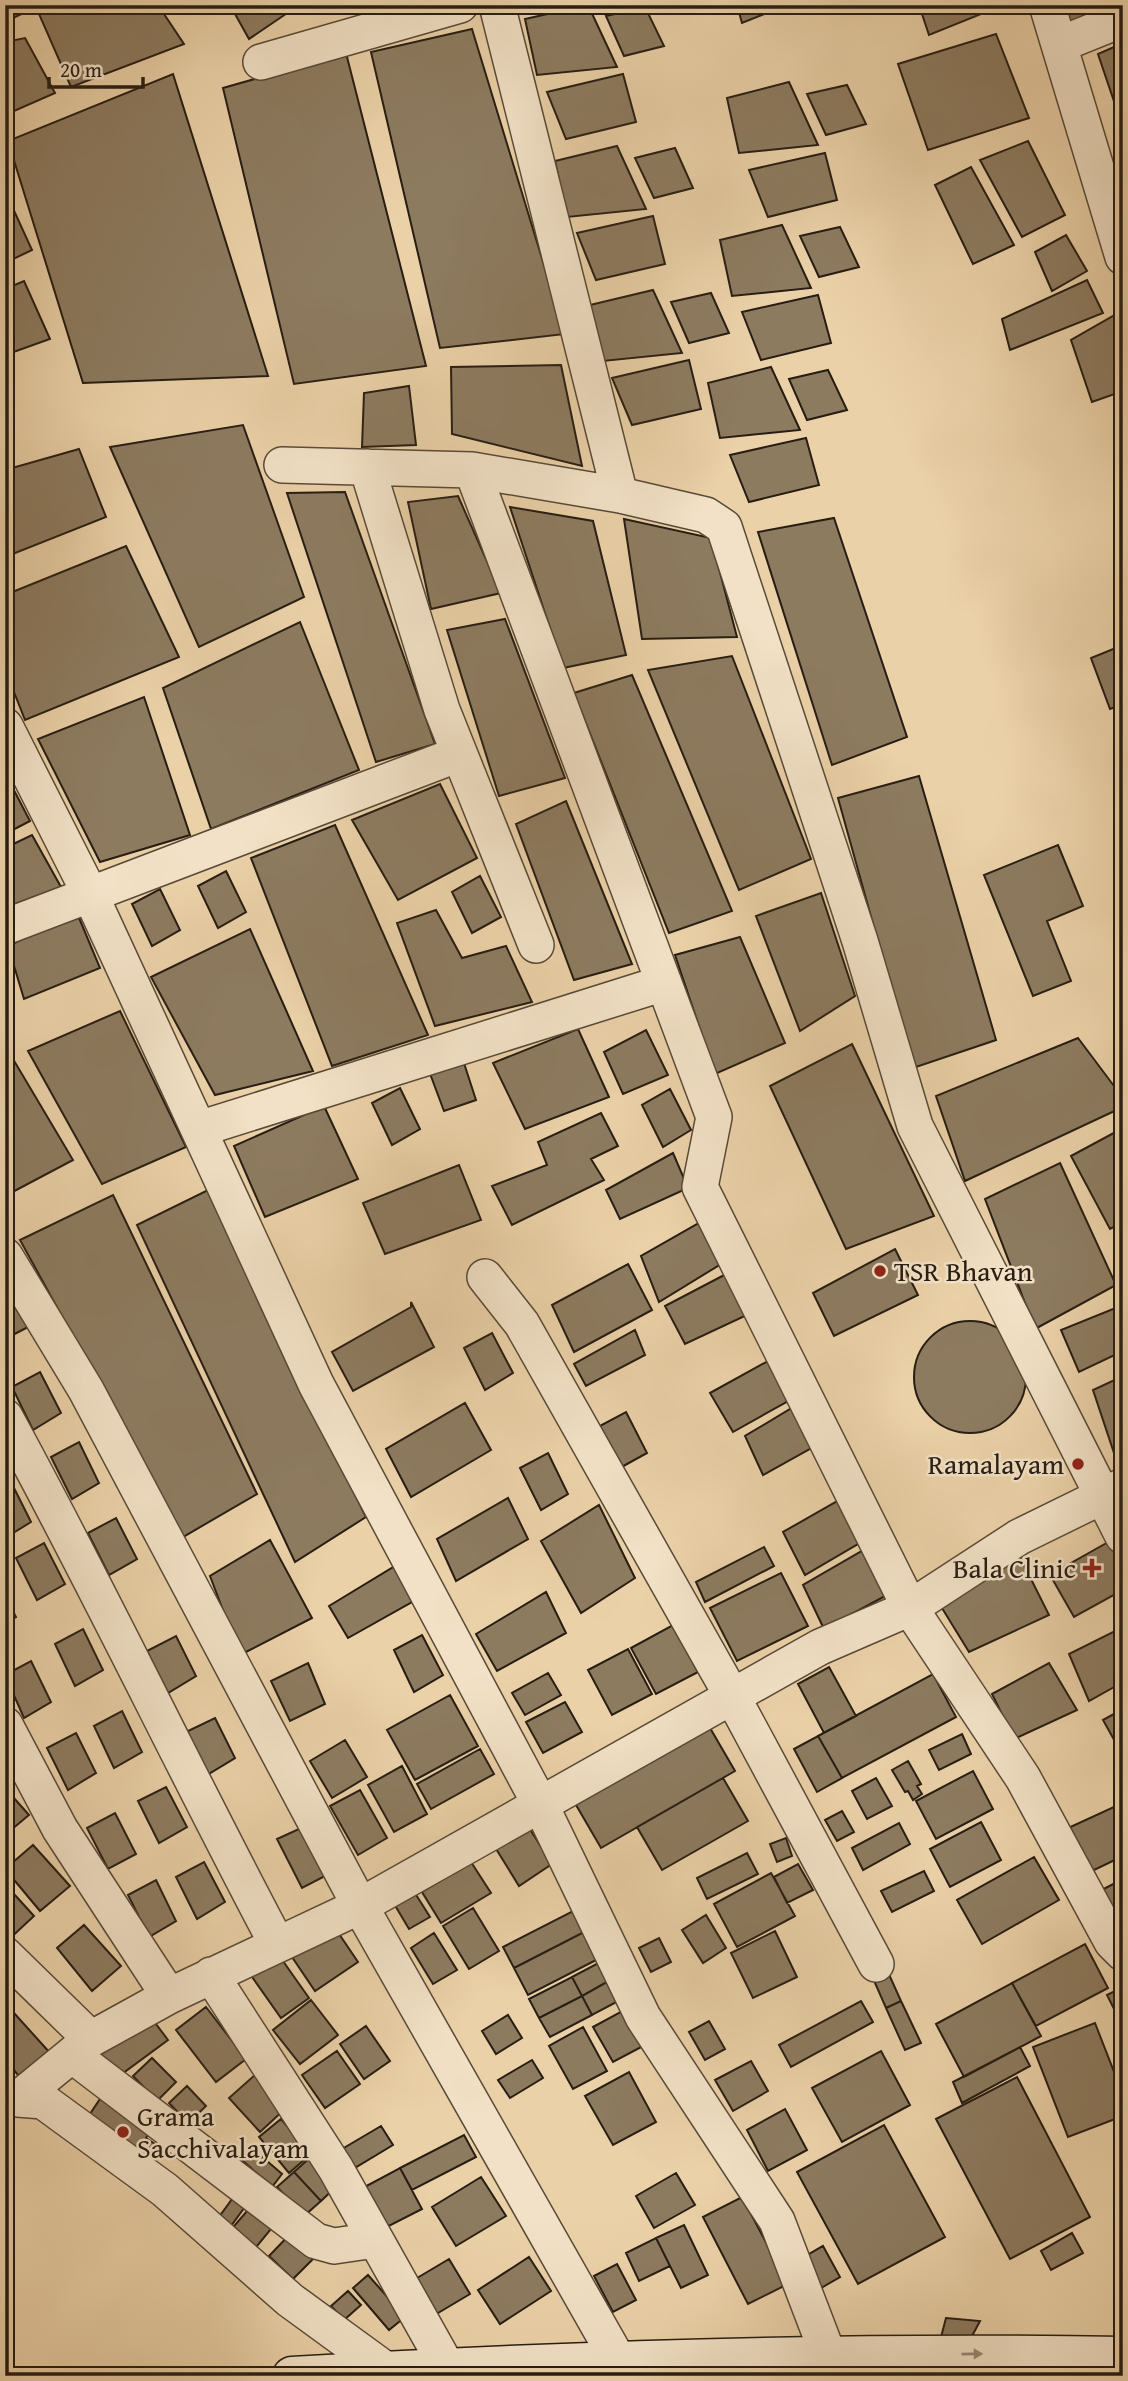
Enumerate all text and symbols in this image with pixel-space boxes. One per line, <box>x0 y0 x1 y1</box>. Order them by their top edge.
scale bar <box>49 46 144 90</box>
text: 20 m <box>60 54 102 85</box>
place label: TSR Bhavan <box>894 1250 1033 1291</box>
marker: TSR Bhavan <box>872 1263 888 1279</box>
place label: Ramalayam <box>928 1443 1064 1484</box>
marker: Ramalayam <box>1070 1456 1086 1472</box>
place label: Bala Clinic <box>953 1547 1076 1588</box>
marker: Bala Clinic <box>1082 1558 1102 1578</box>
place label: Grama Sacchivalayam <box>137 2095 309 2168</box>
marker: Grama Sacchivalayam <box>115 2124 131 2140</box>
one-way arrow <box>961 2348 983 2360</box>

